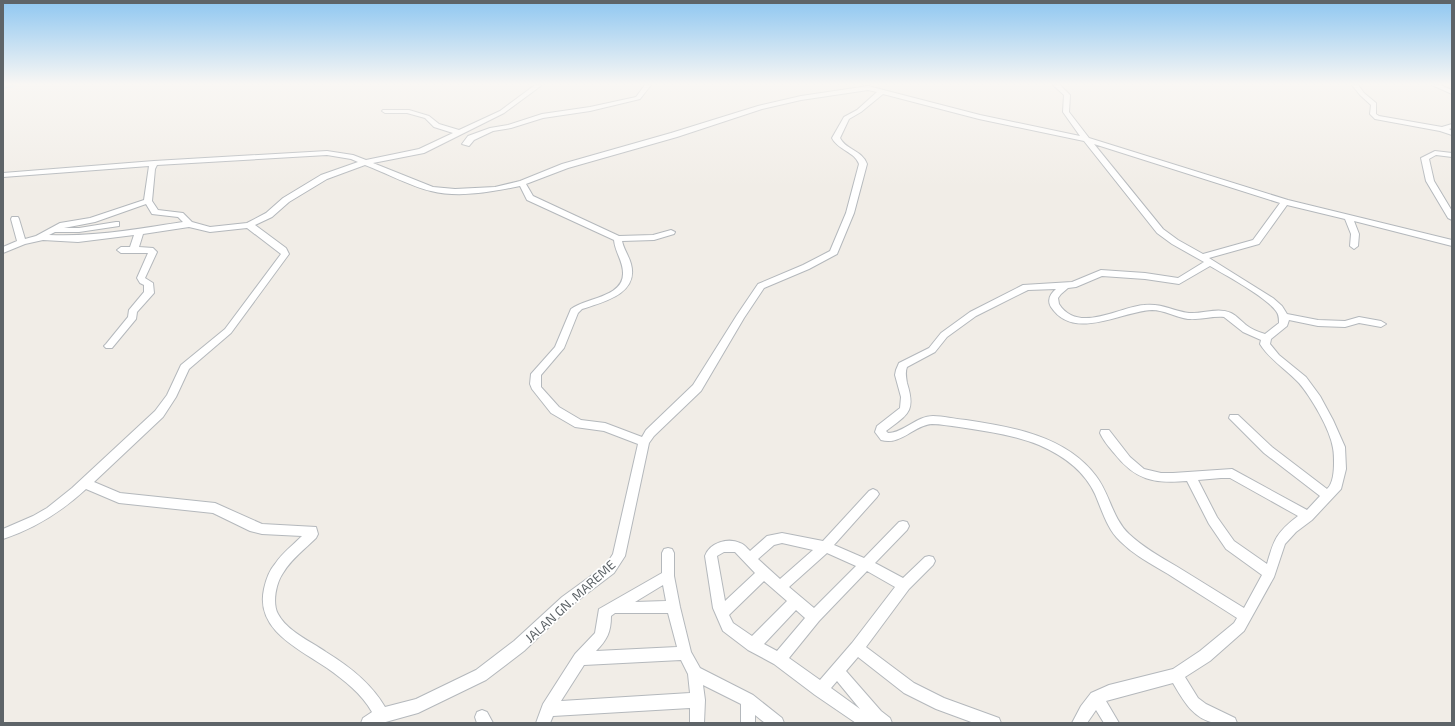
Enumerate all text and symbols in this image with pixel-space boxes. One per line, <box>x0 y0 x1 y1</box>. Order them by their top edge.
street label: JALAN GN. MAREME <box>522 556 618 646</box>

